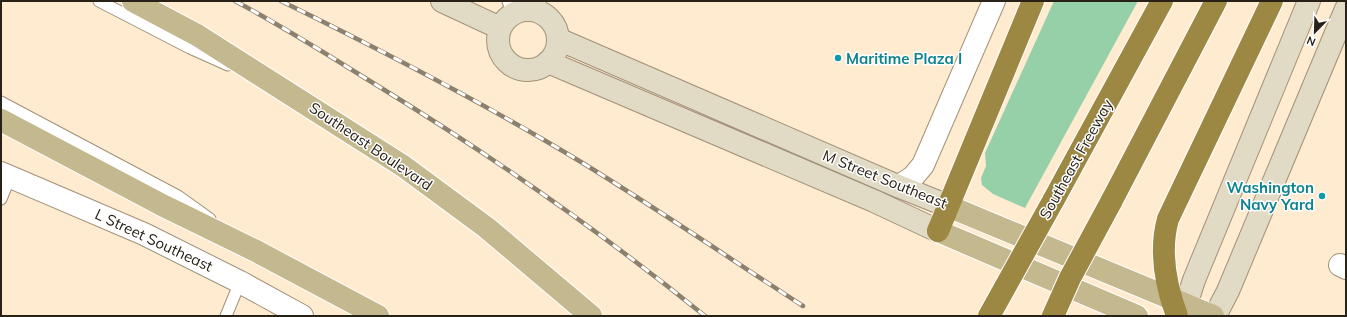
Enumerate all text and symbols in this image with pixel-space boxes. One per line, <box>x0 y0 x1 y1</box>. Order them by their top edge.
north arrow <box>1295 12 1335 52</box>
text: N <box>1305 33 1318 49</box>
place label: Maritime Plaza I <box>846 49 962 68</box>
marker: Maritime Plaza I <box>833 53 843 63</box>
street label: Southeast Freeway <box>1035 96 1117 222</box>
street label: Southeast Boulevard <box>306 98 436 194</box>
street label: M Street Southeast <box>820 145 950 213</box>
place label: Washington Navy Yard <box>1226 178 1314 214</box>
marker: Washington Navy Yard <box>1317 191 1327 201</box>
street label: L Street Southeast <box>92 204 216 276</box>

